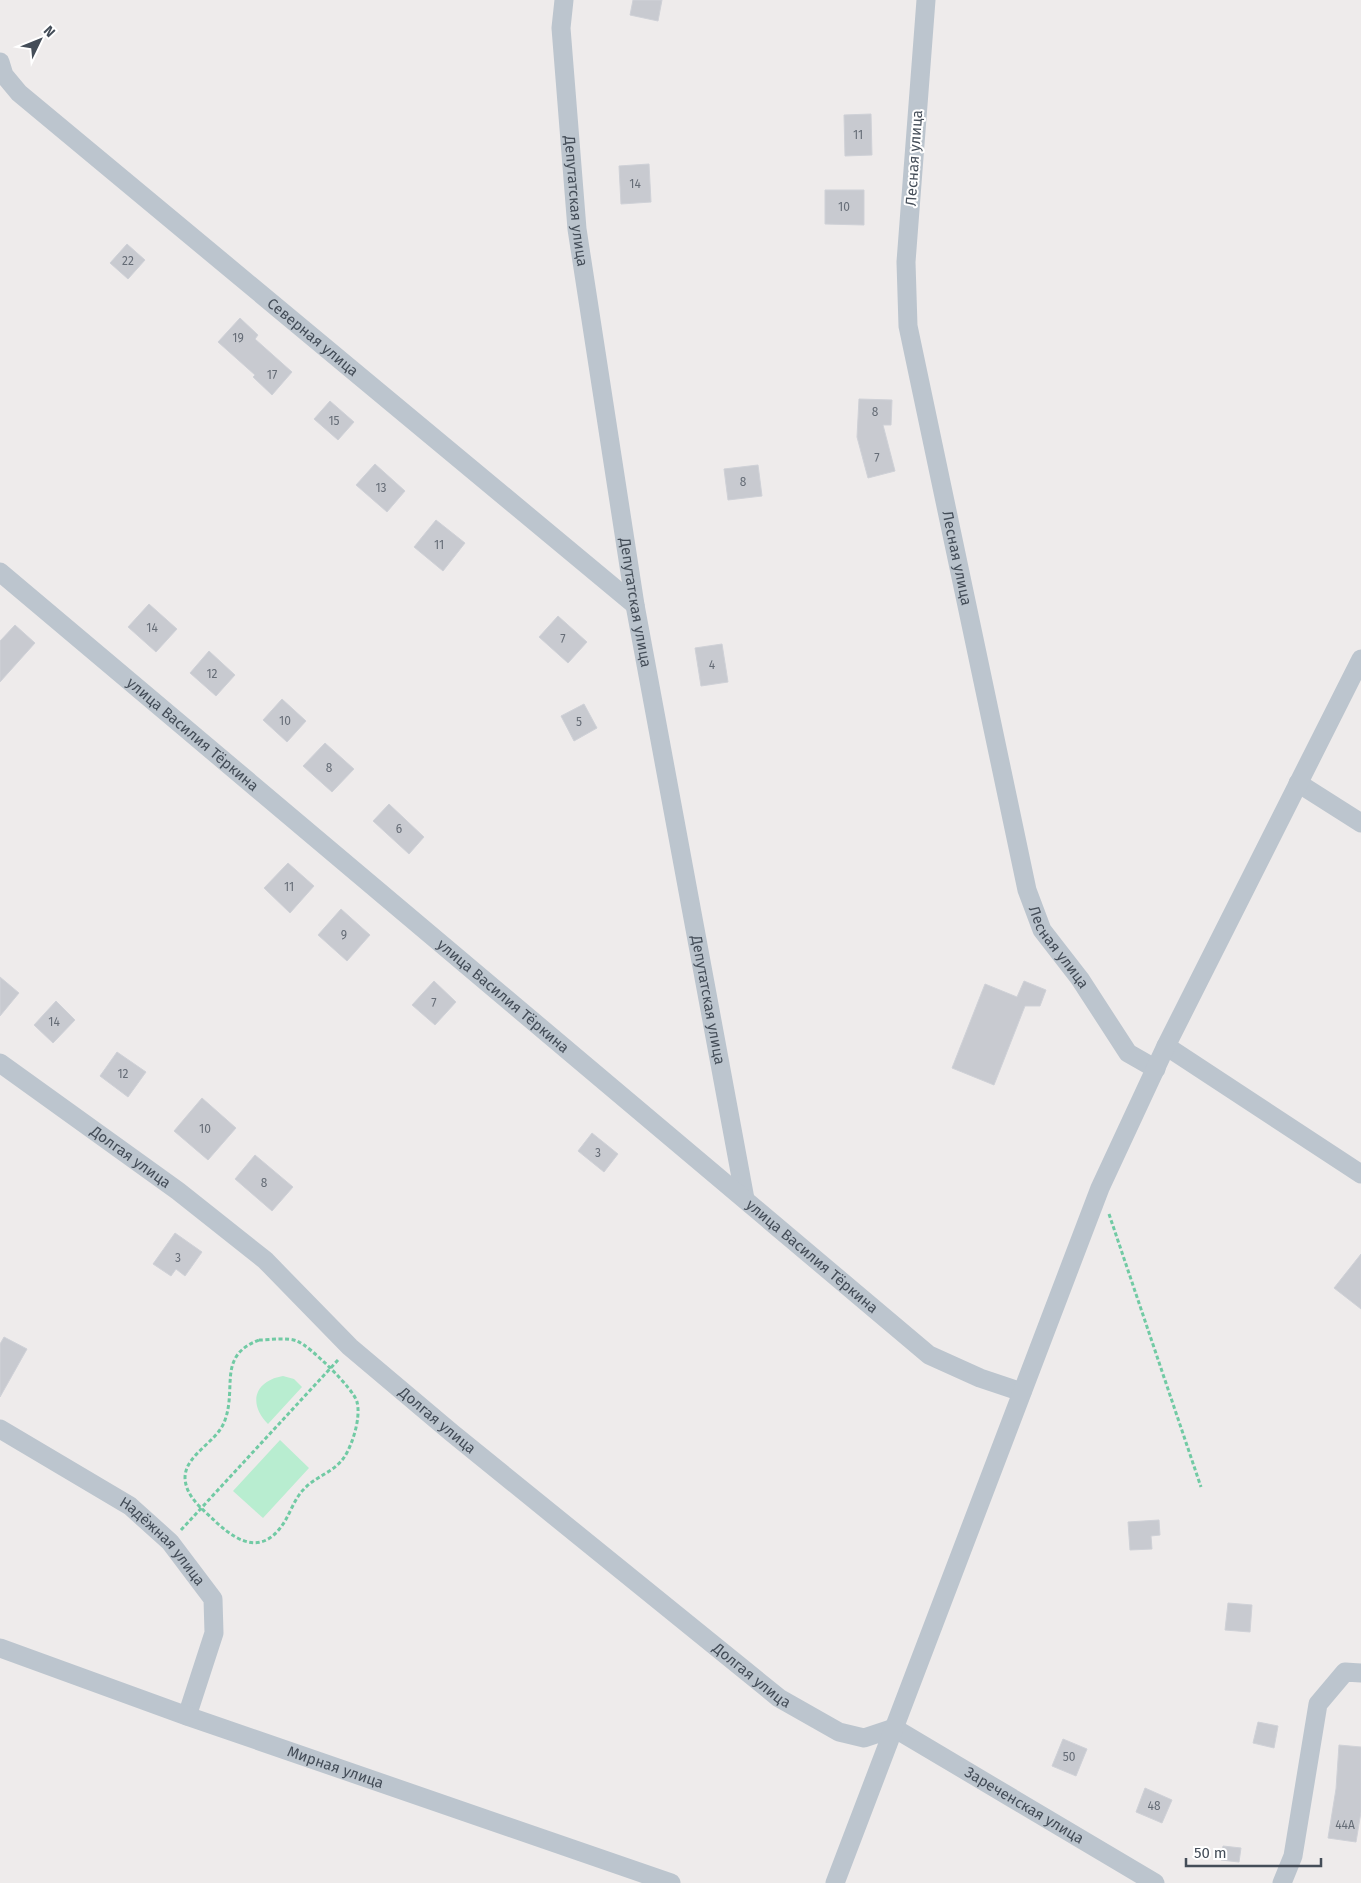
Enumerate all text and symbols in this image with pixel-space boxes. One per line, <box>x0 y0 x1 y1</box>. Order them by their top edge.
north arrow <box>15 15 65 65</box>
text: N <box>40 22 59 41</box>
street label: Лесная улица <box>902 109 926 207</box>
house number: 11 <box>853 128 863 142</box>
street label: Депутатская улица <box>561 134 592 268</box>
house number: 14 <box>629 177 641 191</box>
house number: 10 <box>838 200 850 214</box>
house number: 22 <box>122 254 134 268</box>
street label: Северная улица <box>264 294 362 380</box>
house number: 19 <box>232 331 244 345</box>
house number: 17 <box>267 368 277 382</box>
house number: 8 <box>872 405 879 419</box>
house number: 15 <box>328 414 340 428</box>
house number: 7 <box>874 451 880 465</box>
house number: 8 <box>740 475 747 489</box>
house number: 13 <box>375 481 387 495</box>
street label: Лесная улица <box>938 509 976 607</box>
street label: Депутатская улица <box>616 536 655 669</box>
house number: 11 <box>434 538 444 552</box>
house number: 14 <box>146 621 158 635</box>
house number: 7 <box>560 632 566 646</box>
house number: 4 <box>709 658 716 672</box>
house number: 12 <box>206 667 218 681</box>
street label: улица Василия Тёркина <box>123 674 262 795</box>
house number: 10 <box>279 714 291 728</box>
house number: 5 <box>576 715 582 729</box>
house number: 8 <box>326 761 333 775</box>
house number: 6 <box>396 822 402 836</box>
house number: 11 <box>284 880 294 894</box>
street label: Лесная улица <box>1025 903 1093 992</box>
house number: 9 <box>341 928 347 942</box>
street label: Депутатская улица <box>687 933 729 1066</box>
street label: улица Василия Тёркина <box>433 935 573 1057</box>
house number: 7 <box>431 996 437 1010</box>
house number: 14 <box>48 1015 60 1029</box>
house number: 12 <box>117 1067 129 1081</box>
street label: Долгая улица <box>86 1122 174 1192</box>
house number: 10 <box>199 1122 211 1136</box>
house number: 3 <box>595 1146 601 1160</box>
house number: 8 <box>261 1176 268 1190</box>
street label: улица Василия Тёркина <box>742 1196 882 1317</box>
house number: 3 <box>175 1251 181 1265</box>
street label: Долгая улица <box>395 1383 479 1458</box>
street label: Надёжная улица <box>116 1493 209 1589</box>
street label: Долгая улица <box>708 1638 794 1712</box>
street label: Мирная улица <box>285 1742 386 1792</box>
house number: 50 <box>1063 1750 1076 1764</box>
street label: Зареченская улица <box>961 1763 1087 1848</box>
house number: 48 <box>1148 1799 1161 1813</box>
house number: 44А <box>1335 1818 1355 1832</box>
scale bar <box>1186 1836 1321 1868</box>
text: 50 m <box>1194 1844 1227 1862</box>

